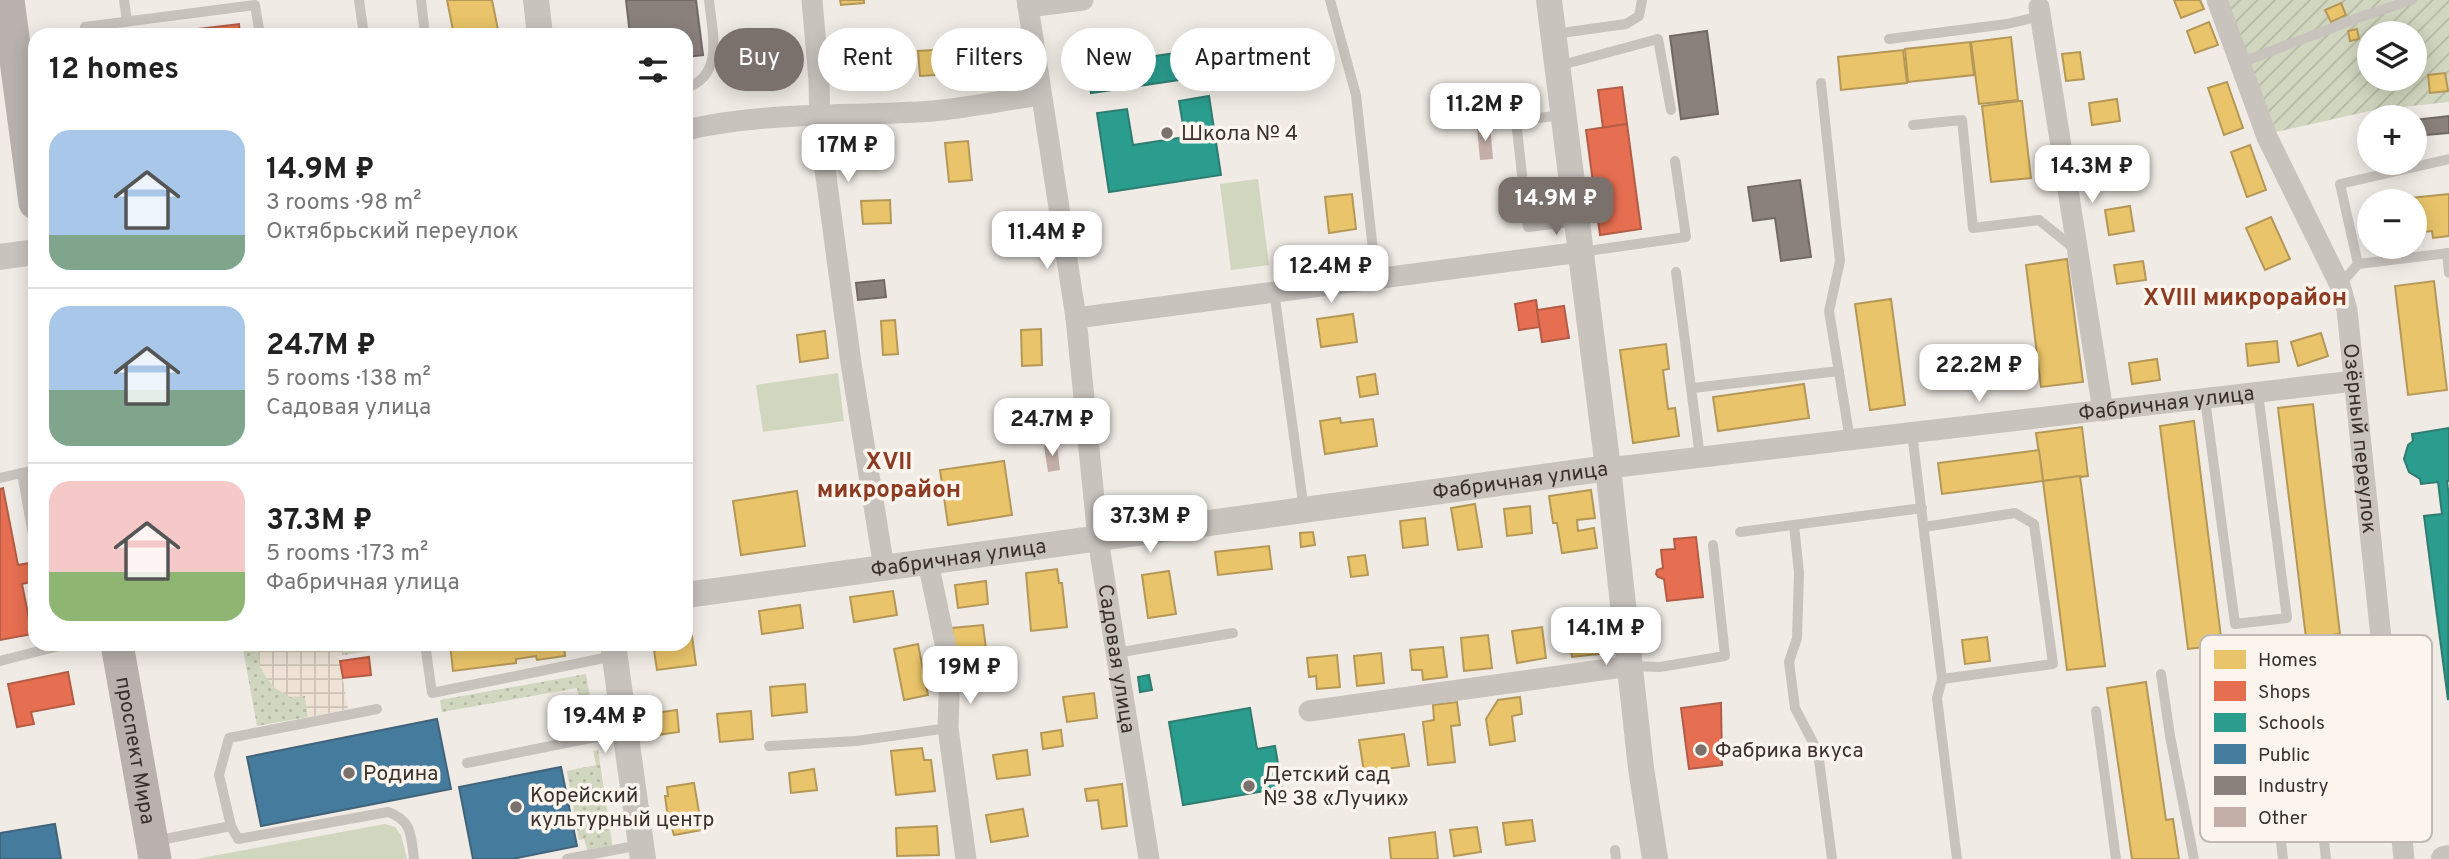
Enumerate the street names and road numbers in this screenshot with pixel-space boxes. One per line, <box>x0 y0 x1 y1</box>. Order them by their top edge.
street label: Озёрный переулок <box>2336 342 2382 535</box>
street label: Фабричная улица <box>2077 381 2256 428</box>
street label: Фабричная улица <box>1431 456 1610 507</box>
street label: Фабричная улица <box>869 534 1048 584</box>
street label: Садовая улица <box>1090 582 1141 735</box>
street label: проспект Мира <box>108 675 161 826</box>

